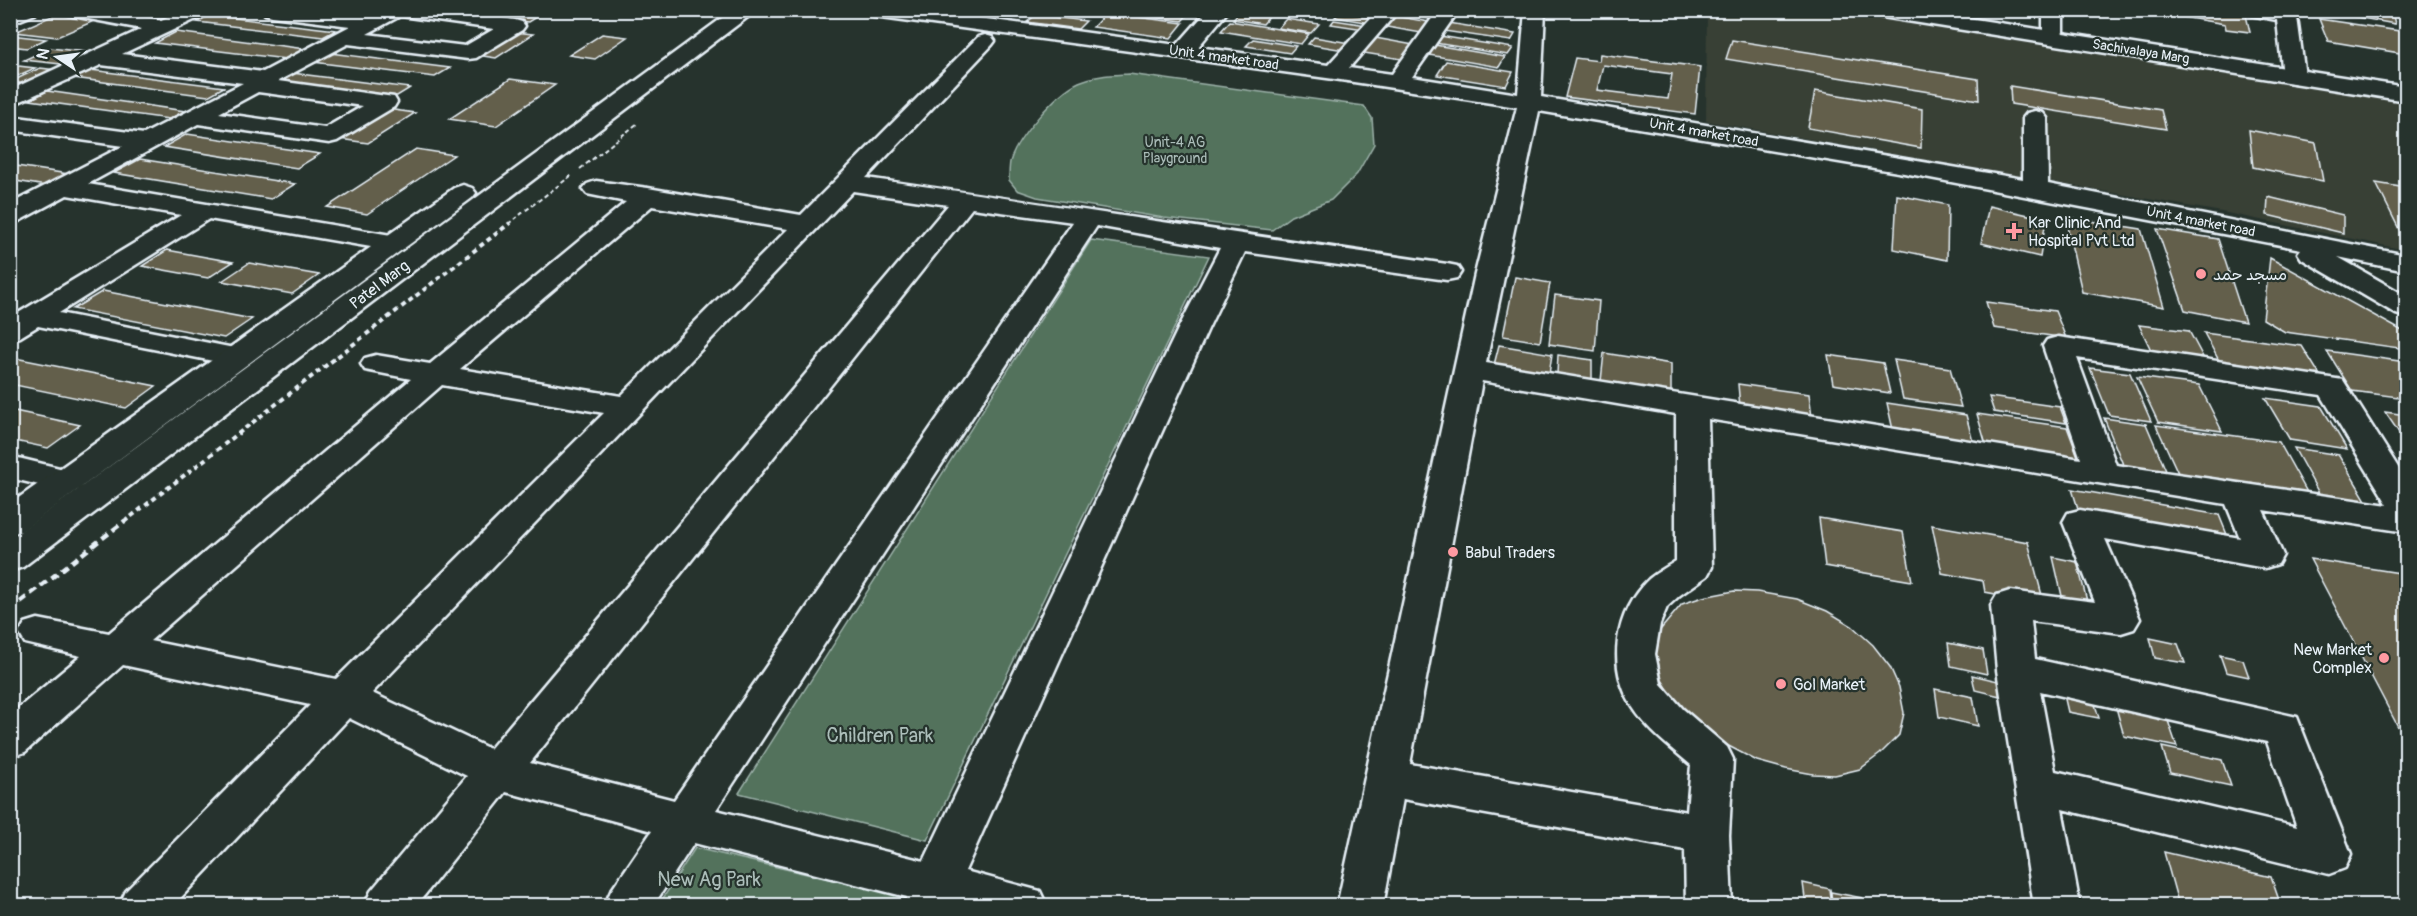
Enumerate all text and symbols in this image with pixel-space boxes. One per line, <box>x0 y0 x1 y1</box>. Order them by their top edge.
north arrow <box>27 27 87 87</box>
street label: Sachivalaya Marg <box>2091 35 2191 68</box>
street label: Unit 4 market road <box>1168 41 1280 74</box>
text: N <box>32 46 54 61</box>
street label: Unit 4 market road <box>1648 115 1760 150</box>
park label: Unit-4 AG Playground <box>1143 134 1207 167</box>
street label: Unit 4 market road <box>2145 203 2257 240</box>
place label: Kar Clinic And Hospital Pvt Ltd <box>2028 213 2135 251</box>
marker: Kar Clinic And Hospital Pvt Ltd <box>2005 222 2023 240</box>
street label: Patel Marg <box>346 256 413 314</box>
place label: مسجد حمد <box>2213 265 2287 285</box>
marker: مسجد حمد <box>2194 267 2208 281</box>
place label: Babul Traders <box>1465 543 1555 563</box>
marker: Babul Traders <box>1446 545 1460 559</box>
place label: New Market Complex <box>2293 640 2373 678</box>
marker: New Market Complex <box>2377 651 2391 665</box>
place label: Gol Market <box>1793 675 1866 695</box>
marker: Gol Market <box>1774 677 1788 691</box>
park label: Children Park <box>827 723 934 748</box>
park label: New Ag Park <box>657 867 761 892</box>

